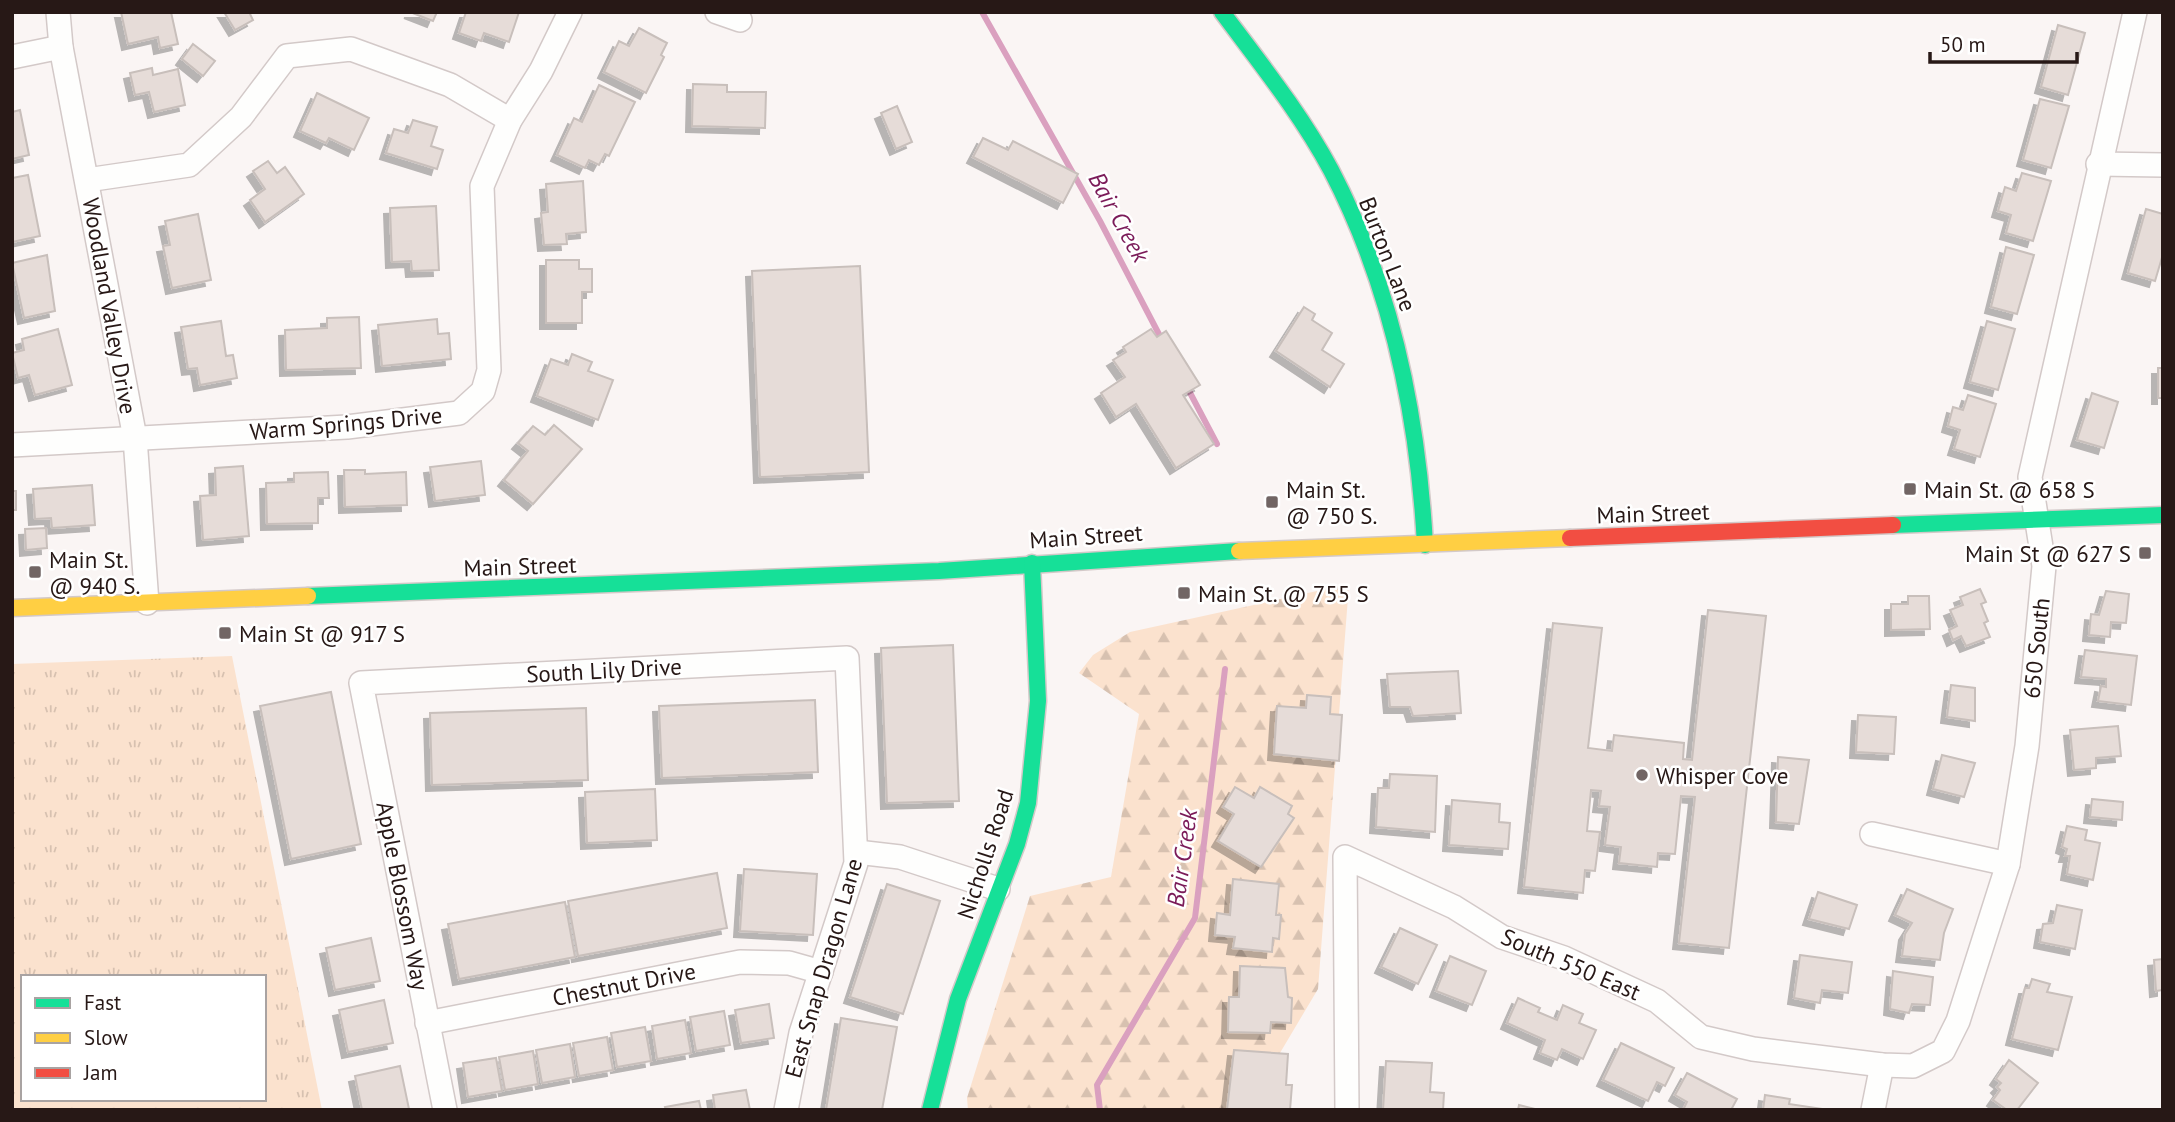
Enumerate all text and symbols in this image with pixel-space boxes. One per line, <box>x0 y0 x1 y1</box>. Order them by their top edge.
scale bar <box>1930 21 2077 65</box>
text: 50 m <box>1940 31 1986 58</box>
water label: Bair Creek <box>1082 166 1157 269</box>
street label: Burton Lane <box>1353 193 1423 315</box>
street label: Woodland Valley Drive <box>77 196 143 416</box>
street label: Warm Springs Drive <box>249 400 443 446</box>
place label: Main St. @ 750 S. <box>1286 475 1378 530</box>
place label: Main St. @ 658 S <box>1924 475 2095 504</box>
marker: Main St. @ 658 S <box>1902 481 1918 497</box>
marker: Main St. @ 750 S. <box>1264 494 1280 510</box>
street label: Main Street <box>1596 497 1710 529</box>
street label: Main Street <box>1029 518 1144 554</box>
place label: Main St @ 627 S <box>1965 539 2131 568</box>
place label: Main St. @ 940 S. <box>49 545 141 600</box>
marker: Main St @ 627 S <box>2137 545 2153 561</box>
street label: Main Street <box>463 550 577 582</box>
marker: Main St. @ 940 S. <box>27 564 43 580</box>
place label: Main St. @ 755 S <box>1198 579 1369 608</box>
marker: Main St. @ 755 S <box>1176 585 1192 601</box>
street label: 650 South <box>2016 596 2056 700</box>
place label: Main St @ 917 S <box>239 619 405 648</box>
marker: Main St @ 917 S <box>217 625 233 641</box>
street label: South Lily Drive <box>525 651 683 689</box>
place label: Whisper Cove <box>1656 761 1788 790</box>
marker: Whisper Cove <box>1634 767 1650 783</box>
street label: Nicholls Road <box>950 785 1020 923</box>
street label: Apple Blossom Way <box>370 799 436 993</box>
water label: Bair Creek <box>1160 806 1204 909</box>
street label: East Snap Dragon Lane <box>778 855 868 1081</box>
street label: South 550 East <box>1497 922 1645 1006</box>
street label: Chestnut Drive <box>550 956 698 1012</box>
legend <box>21 975 266 1101</box>
text: Fast <box>84 989 121 1016</box>
text: Slow <box>84 1024 128 1051</box>
text: Jam <box>83 1059 118 1086</box>

